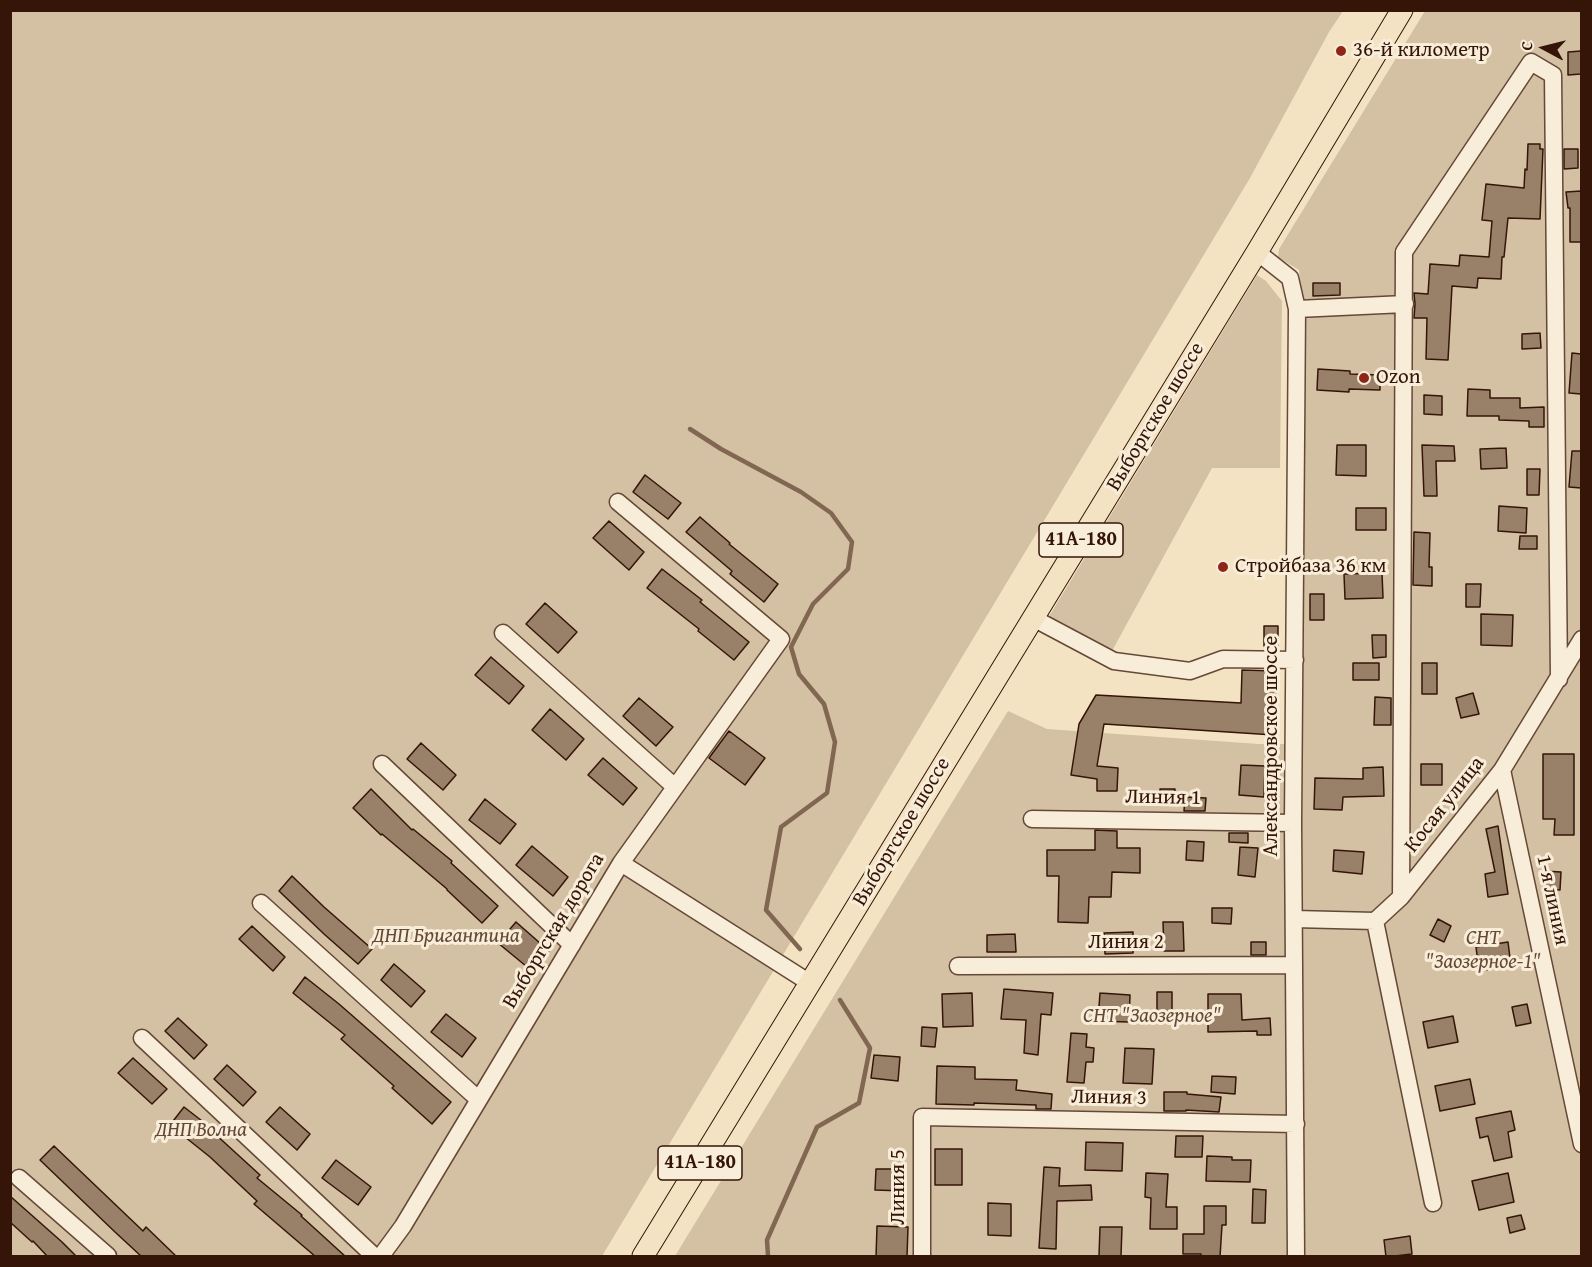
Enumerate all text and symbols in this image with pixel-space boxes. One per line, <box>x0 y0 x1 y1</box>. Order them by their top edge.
north arrow <box>1514 18 1574 78</box>
place label: 36-й километр <box>1353 38 1490 64</box>
text: С <box>1514 40 1539 52</box>
marker: 36-й километр <box>1334 44 1348 58</box>
street label: Выборгское шоссе <box>1102 338 1210 496</box>
place label: Ozon <box>1376 365 1420 391</box>
marker: Ozon <box>1357 371 1371 385</box>
road number: 41А-180 <box>1039 523 1123 557</box>
place label: Стройбаза 36 км <box>1235 554 1386 580</box>
marker: Стройбаза 36 км <box>1216 560 1230 574</box>
street label: Александровское шоссе <box>1259 636 1285 856</box>
street label: Косая улица <box>1400 752 1490 858</box>
street label: Выборгское шоссе <box>848 753 956 911</box>
street label: Линия 1 <box>1125 785 1201 811</box>
street label: Выборгская дорога <box>498 849 610 1013</box>
street label: 1-я линия <box>1530 852 1574 948</box>
park label: ДНП Бригантина <box>372 924 520 950</box>
park label: СНТ "Заозерное-1" <box>1425 926 1541 976</box>
street label: Линия 2 <box>1088 930 1164 956</box>
park label: СНТ "Заозерное" <box>1083 1004 1221 1030</box>
street label: Линия 3 <box>1071 1085 1147 1111</box>
park label: ДНП Волна <box>155 1118 247 1144</box>
road number: 41А-180 <box>658 1146 742 1180</box>
street label: Линия 5 <box>886 1149 912 1225</box>

